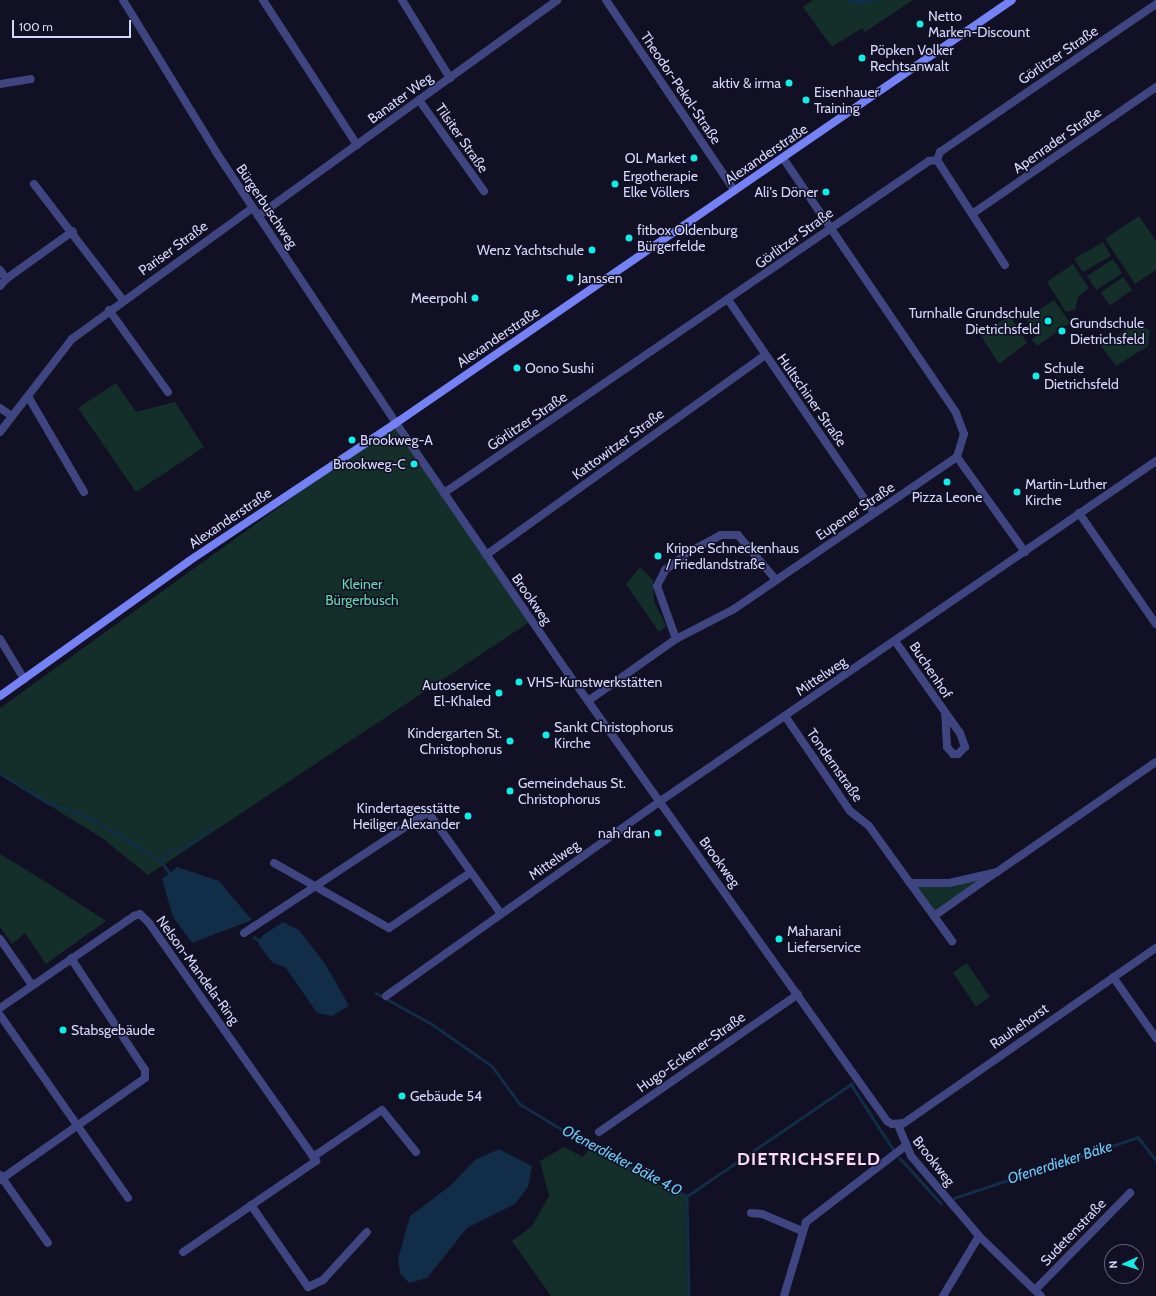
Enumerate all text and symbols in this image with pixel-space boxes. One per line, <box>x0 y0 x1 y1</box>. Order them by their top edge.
place label: Netto Marken-Discount <box>928 8 1030 40</box>
scale bar <box>14 12 133 38</box>
text: 100 m <box>19 19 53 34</box>
marker: Netto Marken-Discount <box>915 19 925 29</box>
street label: Görlitzer Straße <box>1015 22 1101 88</box>
street label: Theodor-Pekol-Straße <box>637 29 725 147</box>
place label: Pöpken Volker Rechtsanwalt <box>870 42 954 74</box>
marker: Pöpken Volker Rechtsanwalt <box>857 53 867 63</box>
street label: Banater Weg <box>364 69 436 127</box>
place label: aktiv & irma <box>712 75 781 91</box>
marker: aktiv & irma <box>784 78 794 88</box>
place label: Eisenhauer Training <box>814 84 879 116</box>
marker: Eisenhauer Training <box>801 95 811 105</box>
street label: Tilsiter Straße <box>432 100 492 176</box>
street label: Apenrader Straße <box>1010 103 1104 177</box>
street label: Alexanderstraße <box>721 120 811 188</box>
place label: OL Market <box>625 150 686 166</box>
marker: OL Market <box>689 153 699 163</box>
street label: Bürgerbuschweg <box>233 161 301 251</box>
place label: Ergotherapie Elke Völlers <box>623 168 698 200</box>
marker: Ergotherapie Elke Völlers <box>610 179 620 189</box>
place label: Ali's Döner <box>754 184 818 200</box>
marker: Ali's Döner <box>821 187 831 197</box>
street label: Görlitzer Straße <box>752 204 836 272</box>
street label: Pariser Straße <box>135 217 211 279</box>
place label: fitbox Oldenburg Bürgerfelde <box>637 222 737 254</box>
marker: fitbox Oldenburg Bürgerfelde <box>624 233 634 243</box>
place label: Wenz Yachtschule <box>477 242 584 258</box>
marker: Wenz Yachtschule <box>587 245 597 255</box>
place label: Janssen <box>578 270 623 286</box>
marker: Janssen <box>565 273 575 283</box>
place label: Meerpohl <box>411 290 467 306</box>
marker: Meerpohl <box>470 293 480 303</box>
street label: Alexanderstraße <box>453 303 543 371</box>
place label: Turnhalle Grundschule Dietrichsfeld <box>909 305 1040 338</box>
place label: Grundschule Dietrichsfeld <box>1070 315 1145 348</box>
marker: Turnhalle Grundschule Dietrichsfeld <box>1043 316 1053 326</box>
marker: Grundschule Dietrichsfeld <box>1057 326 1067 336</box>
street label: Hultschiner Straße <box>774 350 850 450</box>
place label: Oono Sushi <box>525 360 594 376</box>
place label: Schule Dietrichsfeld <box>1044 360 1119 392</box>
marker: Oono Sushi <box>512 363 522 373</box>
marker: Schule Dietrichsfeld <box>1031 371 1041 381</box>
street label: Görlitzer Straße <box>484 388 570 454</box>
street label: Kattowitzer Straße <box>569 405 667 483</box>
place label: Brookweg-A <box>360 432 433 448</box>
marker: Brookweg-A <box>347 435 357 445</box>
place label: Brookweg-C <box>333 456 406 472</box>
marker: Brookweg-C <box>409 459 419 469</box>
place label: Martin-Luther Kirche <box>1025 476 1107 508</box>
marker: Pizza Leone <box>942 477 952 487</box>
street label: Eupener Straße <box>812 479 898 543</box>
street label: Alexanderstraße <box>185 484 275 552</box>
marker: Martin-Luther Kirche <box>1012 487 1022 497</box>
place label: Pizza Leone <box>912 489 982 505</box>
place label: Krippe Schneckenhaus / Friedlandstraße <box>666 540 799 572</box>
marker: Krippe Schneckenhaus / Friedlandstraße <box>653 551 663 561</box>
street label: Brookweg <box>508 570 556 628</box>
park label: Kleiner Bürgerbusch <box>325 576 399 608</box>
street label: Buchenhof <box>906 639 956 701</box>
street label: Mittelweg <box>792 653 850 699</box>
place label: VHS-Kunstwerkstätten <box>527 674 662 690</box>
place label: Autoservice El-Khaled <box>422 677 491 710</box>
marker: VHS-Kunstwerkstätten <box>514 677 524 687</box>
marker: Autoservice El-Khaled <box>494 688 504 698</box>
place label: Sankt Christophorus Kirche <box>554 719 673 752</box>
place label: Kindergarten St. Christophorus <box>407 725 502 758</box>
street label: Tondernstraße <box>804 725 866 805</box>
marker: Sankt Christophorus Kirche <box>541 730 551 740</box>
marker: Kindergarten St. Christophorus <box>505 736 515 746</box>
place label: Gemeindehaus St. Christophorus <box>518 775 626 808</box>
marker: Gemeindehaus St. Christophorus <box>505 786 515 796</box>
place label: Kindertagesstätte Heiliger Alexander <box>353 800 460 832</box>
marker: Kindertagesstätte Heiliger Alexander <box>463 811 473 821</box>
place label: nah dran <box>598 825 650 841</box>
marker: nah dran <box>653 828 663 838</box>
street label: Brookweg <box>696 833 744 891</box>
street label: Mittelweg <box>525 836 583 884</box>
street label: Nelson-Mandela-Ring <box>153 912 243 1028</box>
place label: Maharani Lieferservice <box>787 923 861 956</box>
marker: Maharani Lieferservice <box>774 934 784 944</box>
street label: Rauhehorst <box>987 1000 1051 1052</box>
street label: Hugo-Eckener-Straße <box>634 1008 748 1096</box>
place label: Stabsgebäude <box>71 1022 155 1038</box>
marker: Stabsgebäude <box>58 1025 68 1035</box>
place label: Gebäude 54 <box>410 1088 482 1104</box>
marker: Gebäude 54 <box>397 1091 407 1101</box>
water label: Ofenerdieker Bäke 4.0 <box>559 1122 685 1200</box>
street label: Brookweg <box>909 1133 959 1189</box>
water label: Ofenerdieker Bäke <box>1005 1138 1115 1188</box>
district label: DIETRICHSFELD <box>737 1148 881 1170</box>
street label: Sudetenstraße <box>1037 1195 1109 1269</box>
north arrow <box>1104 1244 1144 1284</box>
text: N <box>1106 1260 1120 1269</box>

